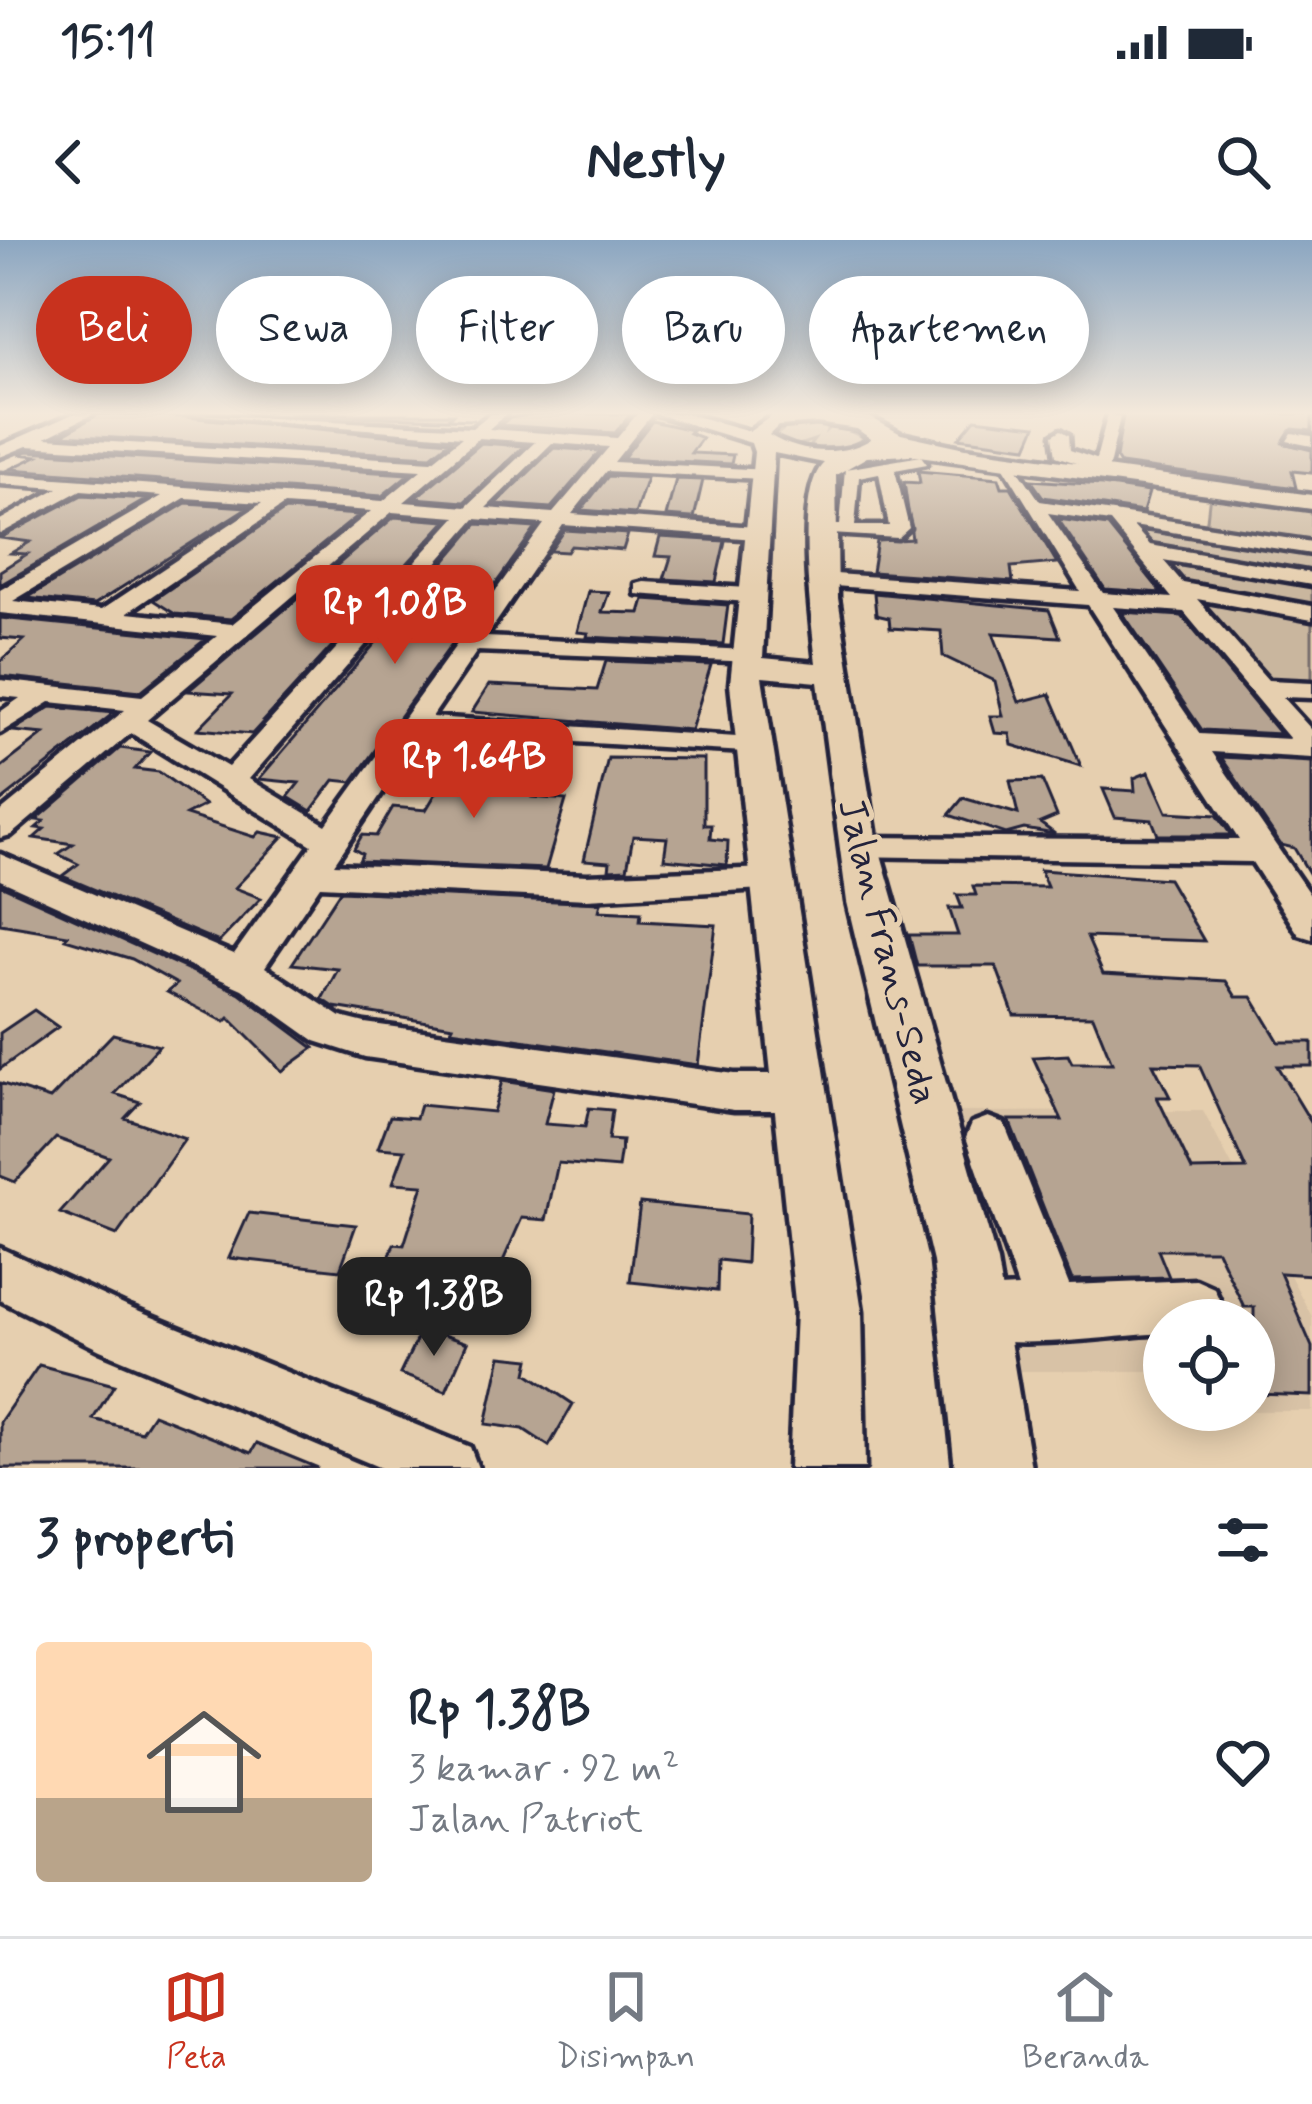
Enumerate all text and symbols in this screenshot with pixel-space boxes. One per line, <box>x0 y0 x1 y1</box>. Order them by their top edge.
text: 15:11 <box>60 13 156 72</box>
text: Nestly <box>586 127 726 198</box>
icon: back <box>36 129 102 195</box>
icon: search <box>1210 129 1276 195</box>
chip: Beli <box>36 276 192 384</box>
chip: Sewa <box>216 276 392 384</box>
chip: Filter <box>416 276 598 384</box>
chip: Baru <box>622 276 785 384</box>
chip: Apartemen <box>809 276 1089 384</box>
pin: Rp 1.08B <box>271 565 519 667</box>
text: Rp 1.08B <box>323 578 467 629</box>
pin: Rp 1.64B <box>350 719 598 821</box>
text: Rp 1.64B <box>402 732 546 783</box>
street label: Jalan Frans-Seda <box>824 793 949 1110</box>
pin: Rp 1.38B <box>310 1257 558 1359</box>
text: Rp 1.38B <box>364 1270 504 1321</box>
map controls <box>1143 1299 1275 1431</box>
button: locate <box>1143 1299 1275 1431</box>
text: 3 properti <box>36 1507 234 1573</box>
icon: filters <box>1210 1507 1276 1573</box>
text: Rp 1.38B <box>408 1678 591 1744</box>
icon: home <box>132 1690 276 1834</box>
icon: heart <box>1210 1729 1276 1795</box>
text: 3 kamar · 92 m² <box>408 1744 679 1795</box>
text: Jalan Patriot <box>408 1795 643 1846</box>
tab: Peta <box>163 1964 229 2080</box>
tab: Disimpan <box>556 1964 695 2080</box>
tab: Beranda <box>1022 1964 1148 2080</box>

